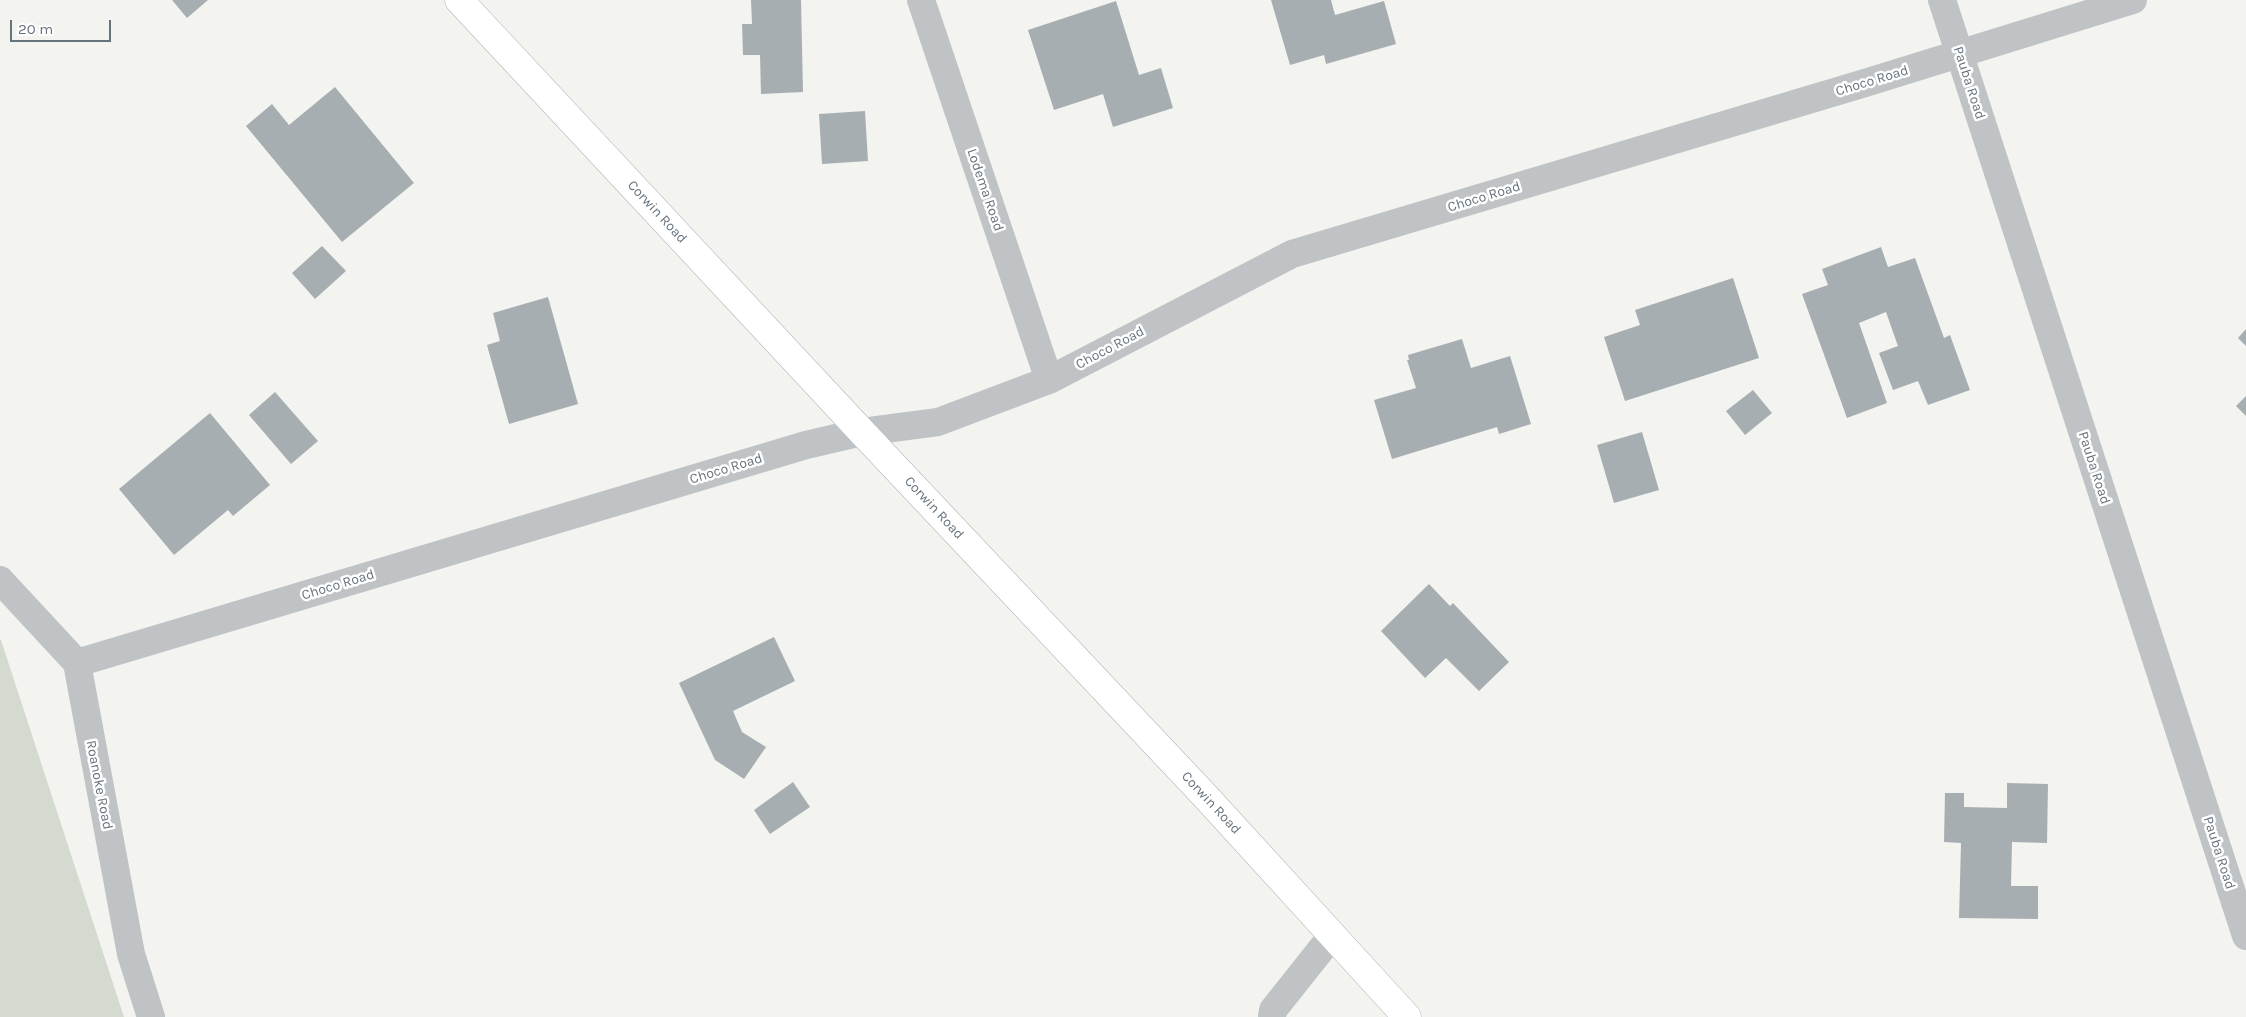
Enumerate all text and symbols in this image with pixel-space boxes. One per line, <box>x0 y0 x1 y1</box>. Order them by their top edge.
scale bar <box>12 10 114 42</box>
text: 20 m <box>18 20 53 38</box>
street label: Pauba Road <box>1949 45 1989 121</box>
street label: Choco Road <box>1834 62 1910 100</box>
street label: Lodema Road <box>963 147 1007 233</box>
street label: Corwin Road <box>624 177 690 247</box>
street label: Choco Road <box>1446 178 1522 216</box>
street label: Choco Road <box>1073 323 1147 373</box>
street label: Pauba Road <box>2074 430 2114 506</box>
street label: Choco Road <box>688 450 764 488</box>
street label: Corwin Road <box>901 473 967 543</box>
street label: Choco Road <box>300 566 376 604</box>
street label: Roanoke Road <box>82 739 116 831</box>
street label: Corwin Road <box>1178 768 1244 838</box>
street label: Pauba Road <box>2199 815 2239 891</box>

